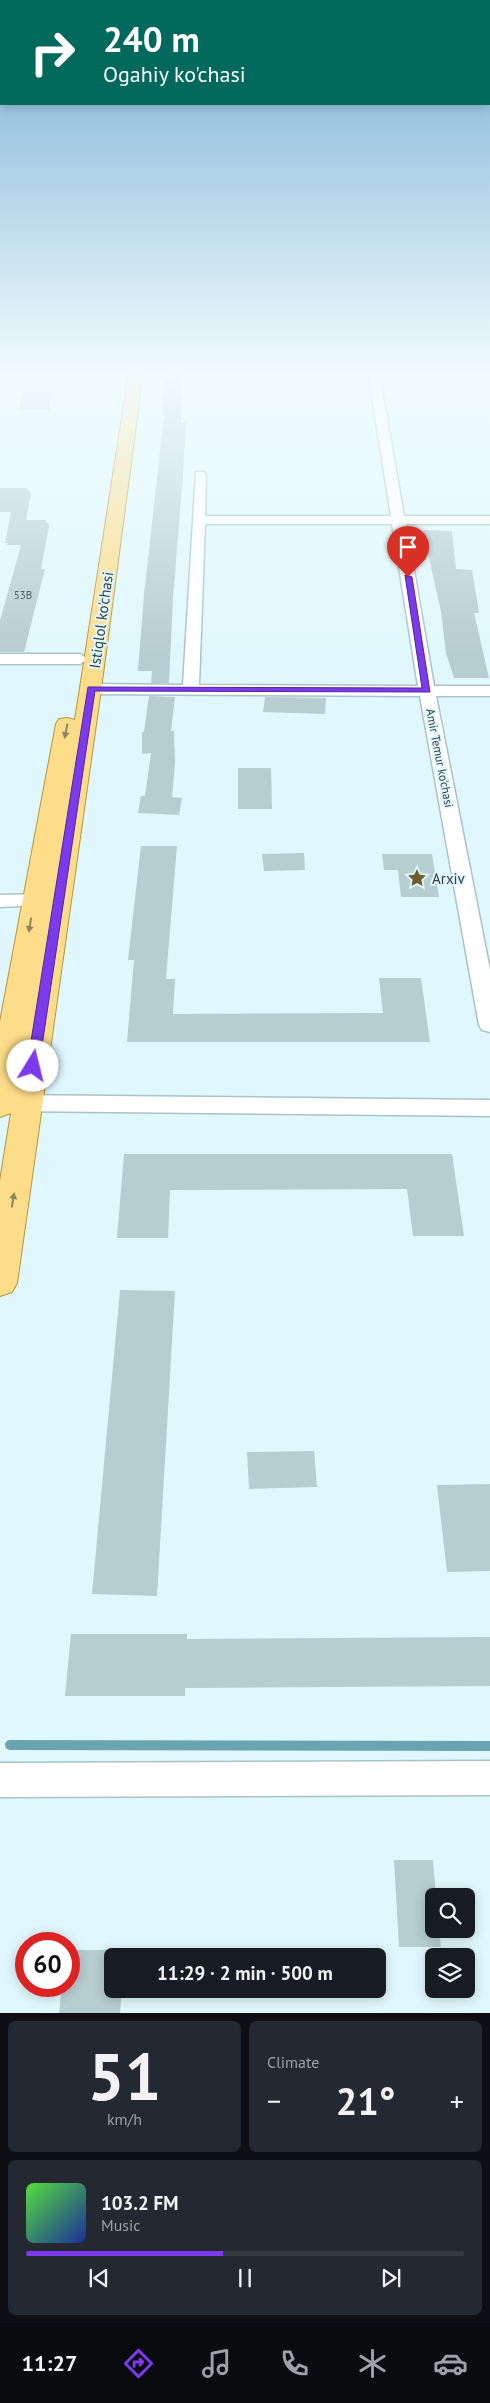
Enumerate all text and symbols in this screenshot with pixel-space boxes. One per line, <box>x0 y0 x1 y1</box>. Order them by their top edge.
text: 240 m <box>103 16 200 62</box>
icon: right <box>20 20 85 85</box>
text: Ogahiy ko'chasi <box>103 60 246 88</box>
pin <box>387 526 429 577</box>
icon: arrive <box>394 533 422 561</box>
street label: Istiqlol ko'chasi <box>85 570 117 670</box>
house number: 53B <box>14 588 32 602</box>
street label: Amir Temur ko'chasi <box>423 707 457 809</box>
one-way arrow <box>62 723 70 739</box>
place icon: Arxiv <box>406 867 428 889</box>
place label: Arxiv <box>432 869 466 888</box>
one-way arrow <box>25 918 33 934</box>
position arrow <box>6 1039 58 1091</box>
one-way arrow <box>9 1192 17 1208</box>
map controls <box>425 1888 475 1998</box>
button: search <box>425 1888 475 1938</box>
speed limit sign: 60 <box>15 1932 80 1997</box>
button: layers <box>425 1948 475 1998</box>
text: 11:29 · 2 min · 500 m <box>157 1961 333 1985</box>
text: 51 <box>88 2034 161 2118</box>
text: Climate <box>267 2052 319 2072</box>
text: 21° <box>336 2076 395 2125</box>
text: − <box>267 2082 281 2119</box>
text: + <box>450 2082 464 2119</box>
text: km/h <box>107 2109 142 2129</box>
text: 103.2 FM <box>101 2191 178 2215</box>
text: Music <box>101 2215 141 2235</box>
icon: previous <box>85 2264 113 2292</box>
icon: pause <box>231 2264 259 2292</box>
icon: next <box>377 2264 405 2292</box>
icon: directions <box>121 2346 156 2381</box>
icon: music <box>199 2346 234 2381</box>
icon: phone <box>277 2346 312 2381</box>
icon: climate <box>355 2346 390 2381</box>
icon: car <box>433 2346 468 2381</box>
text: 11:27 <box>22 2349 77 2377</box>

